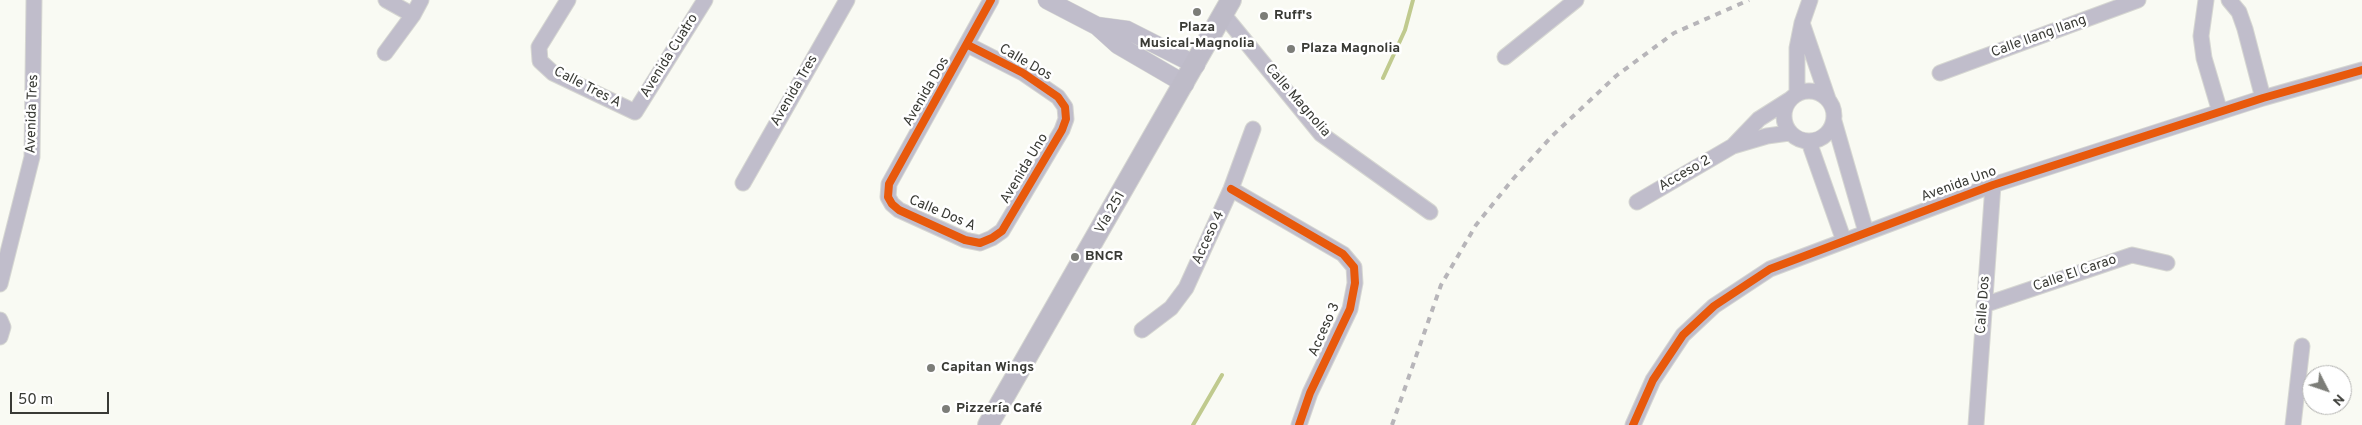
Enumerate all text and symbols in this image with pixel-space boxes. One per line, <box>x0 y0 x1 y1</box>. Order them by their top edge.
marker: Plaza Musical-Magnolia <box>1191 6 1203 18</box>
place label: Ruff's <box>1274 8 1312 24</box>
marker: Ruff's <box>1258 10 1270 22</box>
street label: Avenida Cuatro <box>638 11 702 101</box>
street label: Calle Ilang Ilang <box>1989 12 2089 62</box>
place label: Plaza Musical-Magnolia <box>1139 20 1255 52</box>
street label: Calle Dos <box>996 41 1054 85</box>
place label: Plaza Magnolia <box>1301 41 1400 57</box>
marker: Plaza Magnolia <box>1285 43 1297 55</box>
street label: Avenida Tres <box>768 52 822 130</box>
street label: Avenida Dos <box>900 54 954 130</box>
street label: Calle Magnolia <box>1261 61 1333 141</box>
street label: Calle Tres A <box>551 64 623 112</box>
street label: Avenida Tres <box>23 74 43 154</box>
street label: Avenida Uno <box>997 131 1053 207</box>
street label: Acceso 2 <box>1656 152 1714 196</box>
street label: Avenida Uno <box>1919 164 1999 206</box>
street label: Vía 251 <box>1092 189 1130 237</box>
street label: Calle Dos A <box>906 192 978 236</box>
street label: Acceso 4 <box>1189 209 1229 267</box>
place label: BNCR <box>1085 249 1123 265</box>
marker: BNCR <box>1069 251 1081 263</box>
street label: Calle El Carao <box>2031 252 2119 296</box>
street label: Calle Dos <box>1974 275 1994 335</box>
street label: Acceso 3 <box>1306 301 1344 359</box>
place label: Capitan Wings <box>941 360 1034 376</box>
marker: Capitan Wings <box>925 362 937 374</box>
north arrow <box>2302 365 2352 415</box>
scale bar <box>12 382 111 414</box>
text: N <box>2328 390 2348 409</box>
text: 50 m <box>18 391 53 410</box>
place label: Pizzería Café <box>956 401 1042 417</box>
marker: Pizzería Café <box>940 403 952 415</box>

